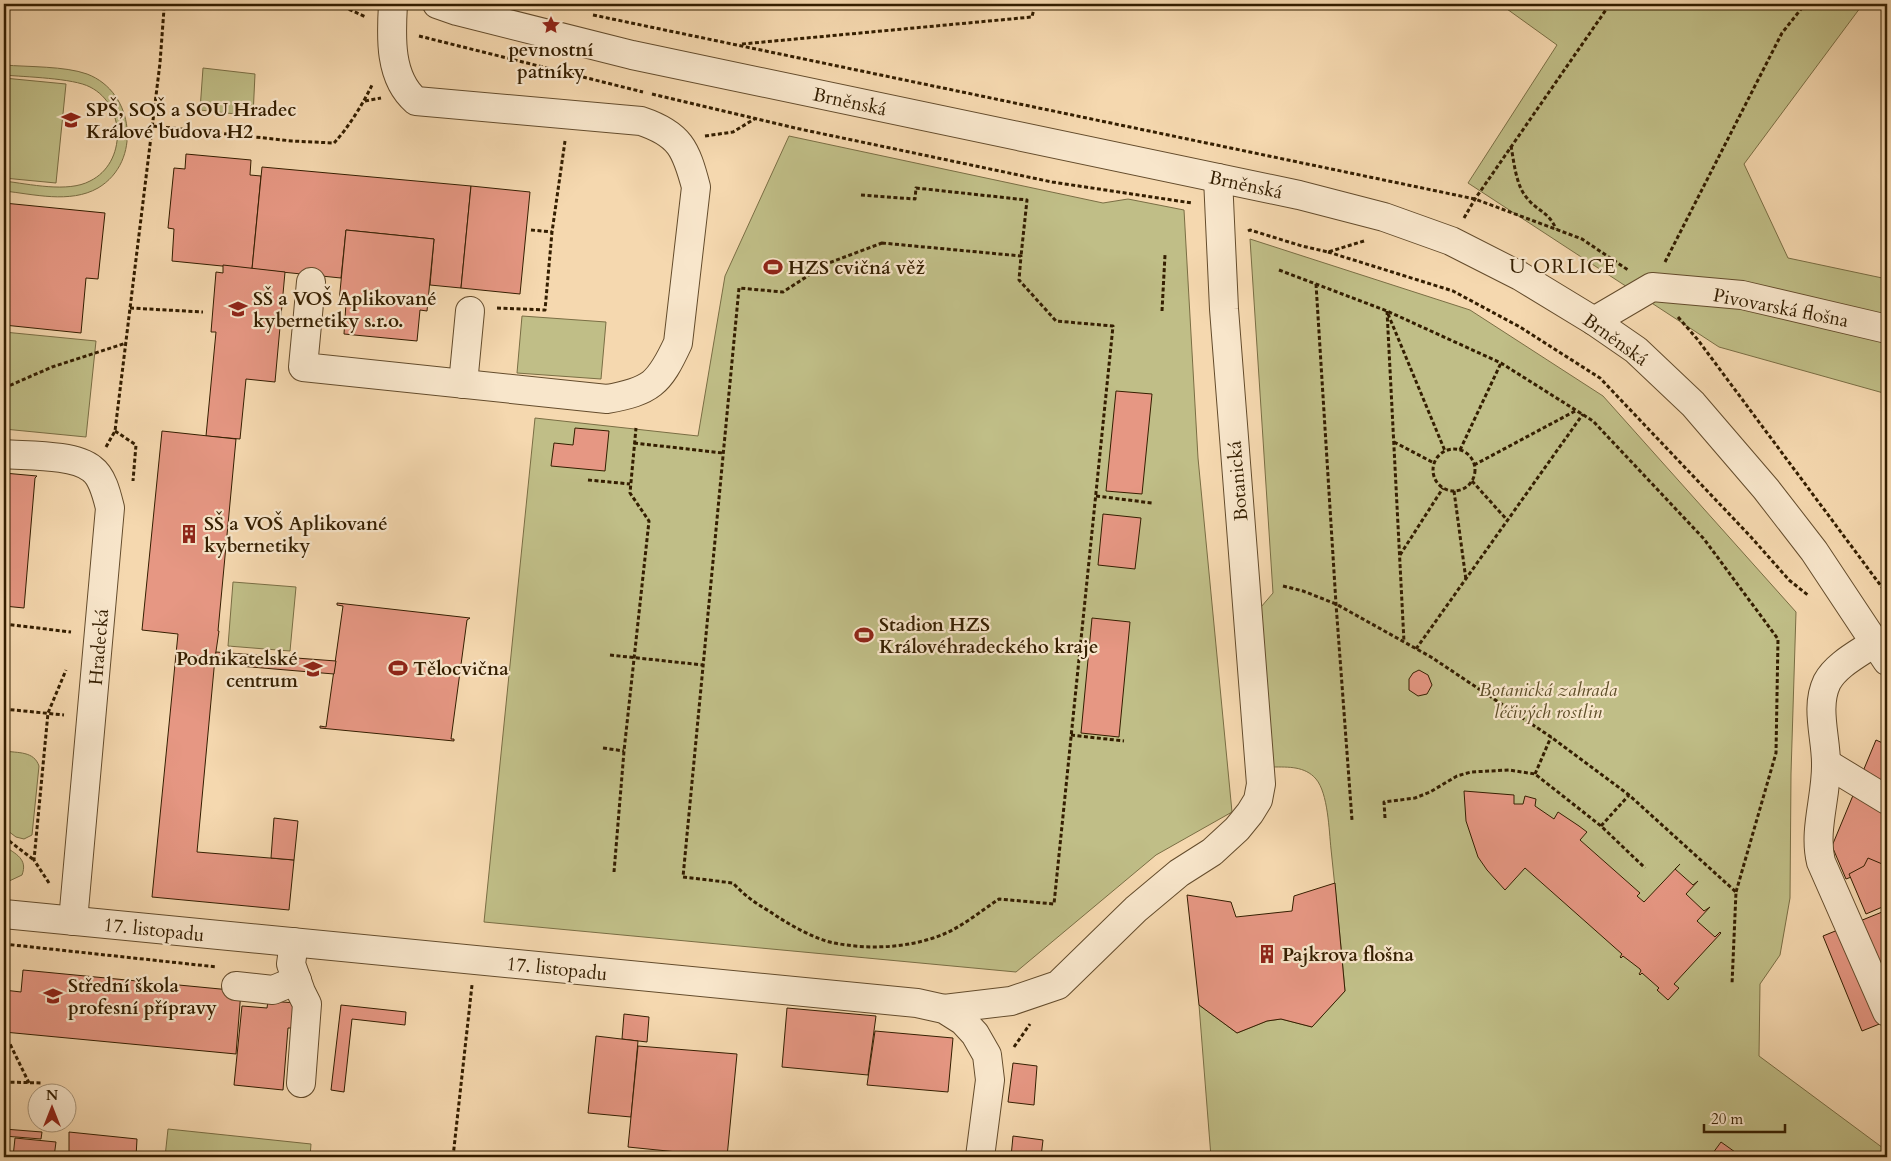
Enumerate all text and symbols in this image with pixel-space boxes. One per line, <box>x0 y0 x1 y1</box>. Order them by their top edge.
place icon: pevnostní patníky <box>540 14 562 36</box>
place label: pevnostní patníky <box>508 37 594 85</box>
street label: Brněnská <box>811 81 889 122</box>
place label: SPŠ, SOŠ a SOU Hradec Králové budova H2 <box>86 96 296 145</box>
school or university icon: SPŠ, SOŠ a SOU Hradec Králové budova H2 <box>60 109 82 131</box>
street label: Brněnská <box>1207 164 1285 205</box>
district label: U ORLICE <box>1509 253 1617 280</box>
place label: HZS cvičná věž <box>788 255 926 281</box>
sports icon: HZS cvičná věž <box>762 256 784 278</box>
street label: Pivovarská flošna <box>1711 282 1851 334</box>
place label: SŠ a VOŠ Aplikované kybernetiky s.r.o. <box>253 285 437 334</box>
school or university icon: SŠ a VOŠ Aplikované kybernetiky s.r.o. <box>227 298 249 320</box>
street label: Brněnská <box>1578 307 1653 372</box>
street label: Botanická <box>1222 440 1254 522</box>
place label: SŠ a VOŠ Aplikované kybernetiky <box>204 510 388 559</box>
building icon: SŠ a VOŠ Aplikované kybernetiky <box>178 523 200 545</box>
street label: Hradecká <box>83 608 115 686</box>
place label: Stadion HZS Královéhradeckého kraje <box>879 612 1098 660</box>
sports icon: Stadion HZS Královéhradeckého kraje <box>853 624 875 646</box>
place label: Podnikatelské centrum <box>176 646 299 694</box>
place label: Tělocvična <box>413 656 509 682</box>
sports icon: Tělocvična <box>387 657 409 679</box>
school or university icon: Podnikatelské centrum <box>302 658 324 680</box>
park label: Botanická zahrada léčivých rostlin <box>1479 677 1618 725</box>
street label: 17. listopadu <box>102 912 206 948</box>
place label: Pajkrova flošna <box>1282 942 1414 968</box>
building icon: Pajkrova flošna <box>1256 943 1278 965</box>
street label: 17. listopadu <box>505 951 609 987</box>
place label: Střední škola profesní přípravy <box>68 973 217 1021</box>
school or university icon: Střední škola profesní přípravy <box>42 985 64 1007</box>
north arrow <box>28 1084 78 1134</box>
text: N <box>46 1086 58 1105</box>
scale bar <box>1704 1101 1785 1133</box>
text: 20 m <box>1711 1109 1743 1129</box>

